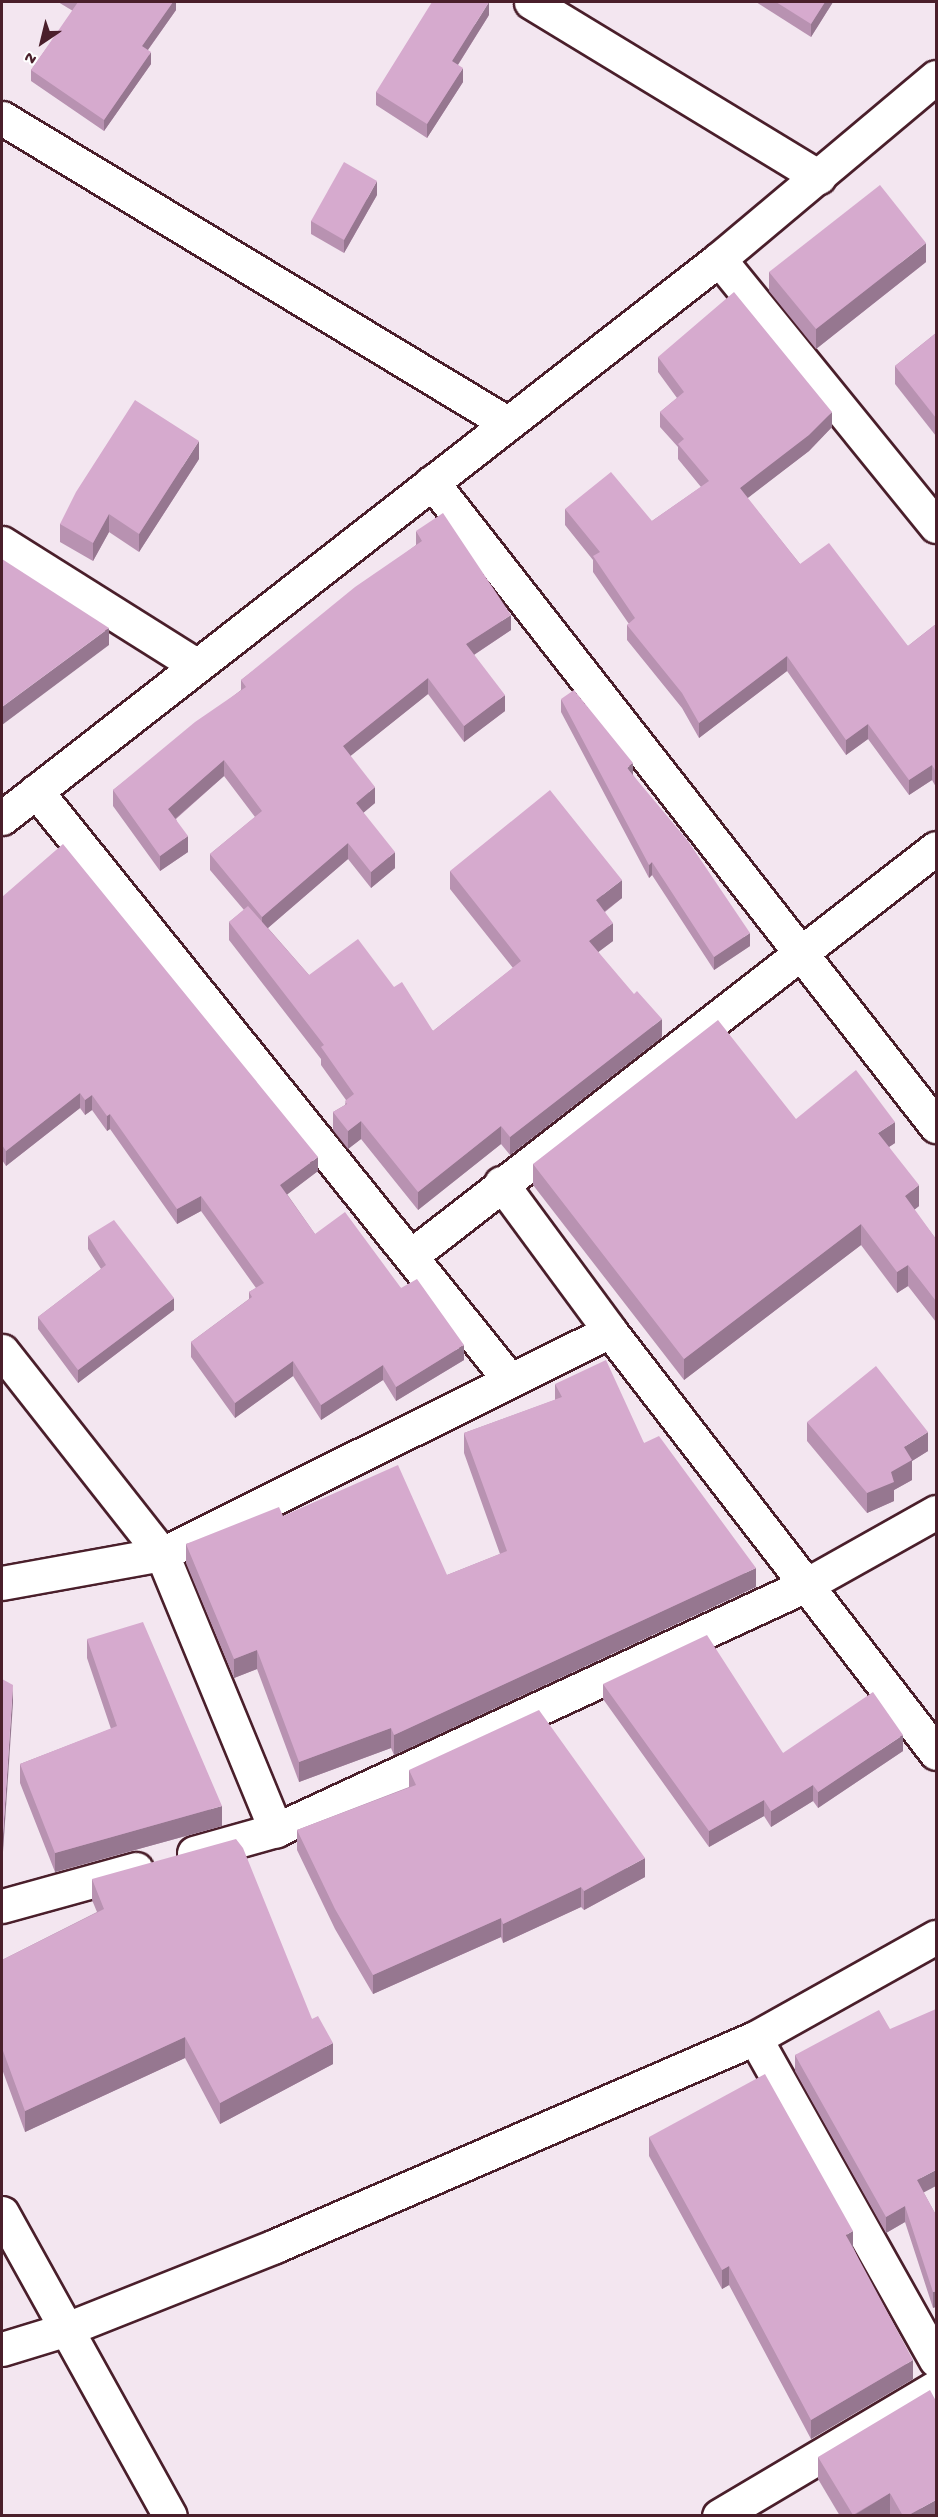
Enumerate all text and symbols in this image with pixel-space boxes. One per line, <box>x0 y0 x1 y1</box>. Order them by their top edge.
north arrow <box>12 12 72 72</box>
text: N <box>22 46 41 68</box>

